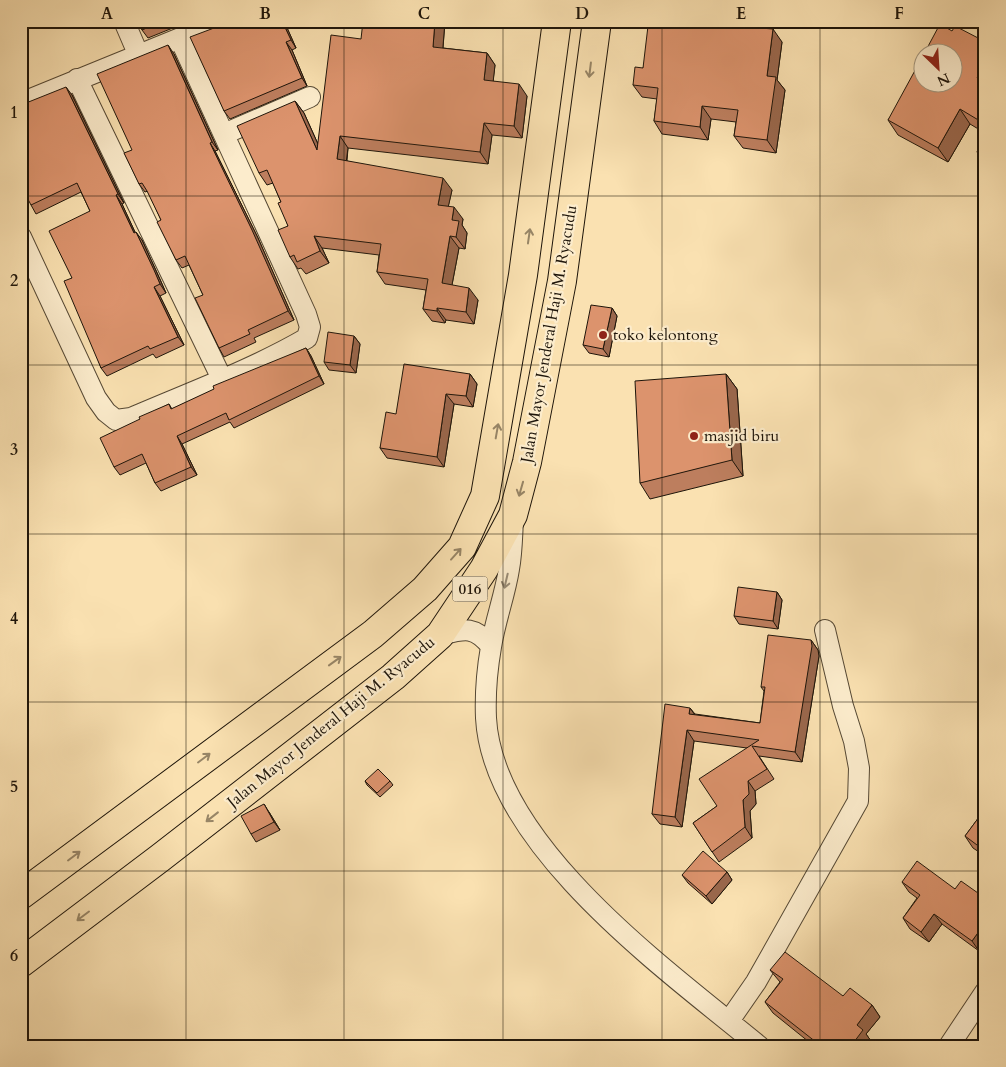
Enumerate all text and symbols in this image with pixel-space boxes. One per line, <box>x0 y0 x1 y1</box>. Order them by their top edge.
text: A <box>101 3 113 25</box>
text: B <box>259 3 271 25</box>
text: C <box>418 3 430 25</box>
text: D <box>575 3 589 25</box>
text: E <box>736 3 746 25</box>
text: F <box>894 3 904 25</box>
north arrow <box>914 42 964 92</box>
one-way arrow <box>585 61 595 77</box>
text: N <box>934 68 953 91</box>
text: 1 <box>10 102 18 124</box>
street label: Jalan Mayor Jenderal Haji M. Ryacudu <box>515 203 583 467</box>
one-way arrow <box>524 228 534 244</box>
text: 2 <box>10 270 18 292</box>
place label: toko kelontong <box>613 324 718 346</box>
marker: toko kelontong <box>597 329 609 341</box>
one-way arrow <box>492 423 502 439</box>
place label: masjid biru <box>704 425 780 447</box>
marker: masjid biru <box>688 430 700 442</box>
text: 3 <box>10 439 18 461</box>
one-way arrow <box>515 480 525 496</box>
one-way arrow <box>450 547 462 560</box>
one-way arrow <box>501 572 510 588</box>
road number: 016 <box>452 576 488 602</box>
text: 4 <box>10 608 18 630</box>
street label: Jalan Mayor Jenderal Haji M. Ryacudu <box>221 631 440 814</box>
one-way arrow <box>328 656 341 667</box>
one-way arrow <box>197 752 210 763</box>
text: 5 <box>10 776 18 798</box>
one-way arrow <box>206 812 219 823</box>
one-way arrow <box>67 850 80 861</box>
one-way arrow <box>76 911 90 921</box>
text: 6 <box>10 945 18 967</box>

